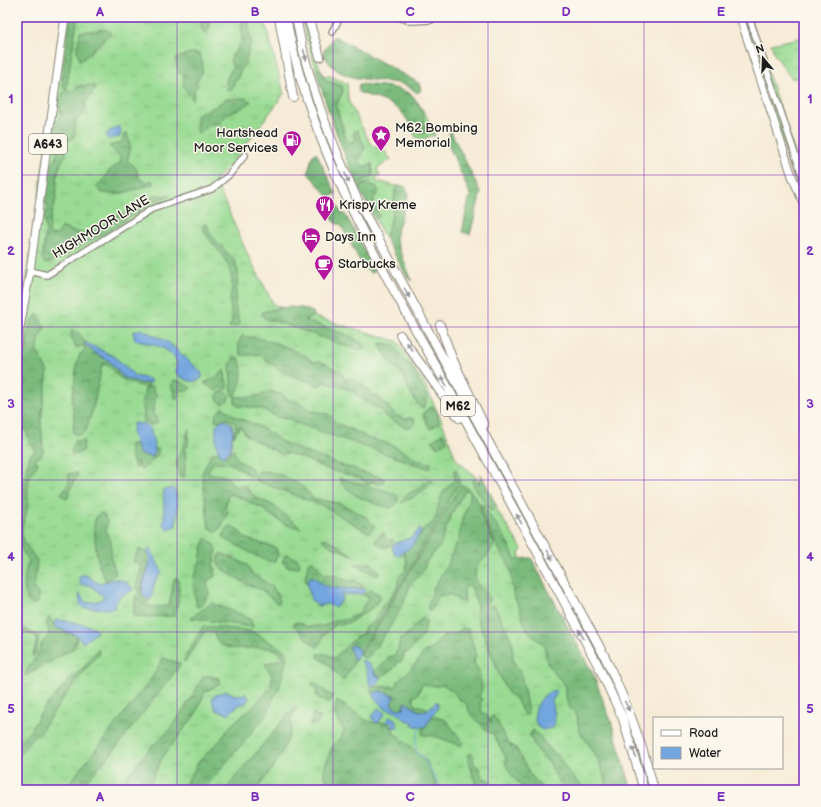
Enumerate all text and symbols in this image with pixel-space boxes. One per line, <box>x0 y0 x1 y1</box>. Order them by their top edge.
text: A <box>95 4 104 20</box>
text: B <box>250 4 260 20</box>
text: C <box>405 4 415 20</box>
text: D <box>561 4 571 20</box>
text: E <box>717 4 726 20</box>
north arrow <box>743 38 783 78</box>
text: N <box>754 42 766 57</box>
one-way arrow <box>302 49 308 61</box>
text: 1 <box>8 91 14 107</box>
text: 1 <box>807 91 813 107</box>
place label: M62 Bombing Memorial <box>395 120 478 151</box>
place icon: M62 Bombing Memorial <box>370 124 392 152</box>
place label: Hartshead Moor Services <box>193 125 279 156</box>
fuel station icon: Hartshead Moor Services <box>281 129 303 157</box>
road number: A643 <box>29 134 67 154</box>
one-way arrow <box>344 172 350 183</box>
street label: HIGHMOOR LANE <box>50 192 153 262</box>
restaurant icon: Krispy Kreme <box>314 194 336 222</box>
place label: Krispy Kreme <box>339 197 417 213</box>
hotel icon: Days Inn <box>300 226 322 254</box>
place label: Days Inn <box>325 229 376 245</box>
text: 2 <box>7 243 15 259</box>
text: 2 <box>806 243 814 259</box>
cafe icon: Starbucks <box>313 253 335 281</box>
place label: Starbucks <box>338 256 396 272</box>
one-way arrow <box>404 287 410 299</box>
one-way arrow <box>406 342 414 352</box>
one-way arrow <box>440 375 447 387</box>
text: 3 <box>7 396 15 412</box>
road number: M62 <box>441 396 475 416</box>
text: 3 <box>806 396 814 412</box>
one-way arrow <box>516 514 523 525</box>
text: 4 <box>7 549 15 565</box>
one-way arrow <box>546 549 553 560</box>
text: 4 <box>806 549 814 565</box>
one-way arrow <box>578 628 585 640</box>
text: 5 <box>7 701 15 717</box>
one-way arrow <box>624 701 630 712</box>
text: 5 <box>806 701 814 717</box>
legend <box>653 717 783 769</box>
text: Road <box>689 726 718 741</box>
one-way arrow <box>631 746 637 758</box>
text: Water <box>689 746 721 761</box>
text: A <box>95 789 104 805</box>
text: B <box>250 789 260 805</box>
text: C <box>405 789 415 805</box>
text: D <box>561 789 571 805</box>
text: E <box>717 789 726 805</box>

